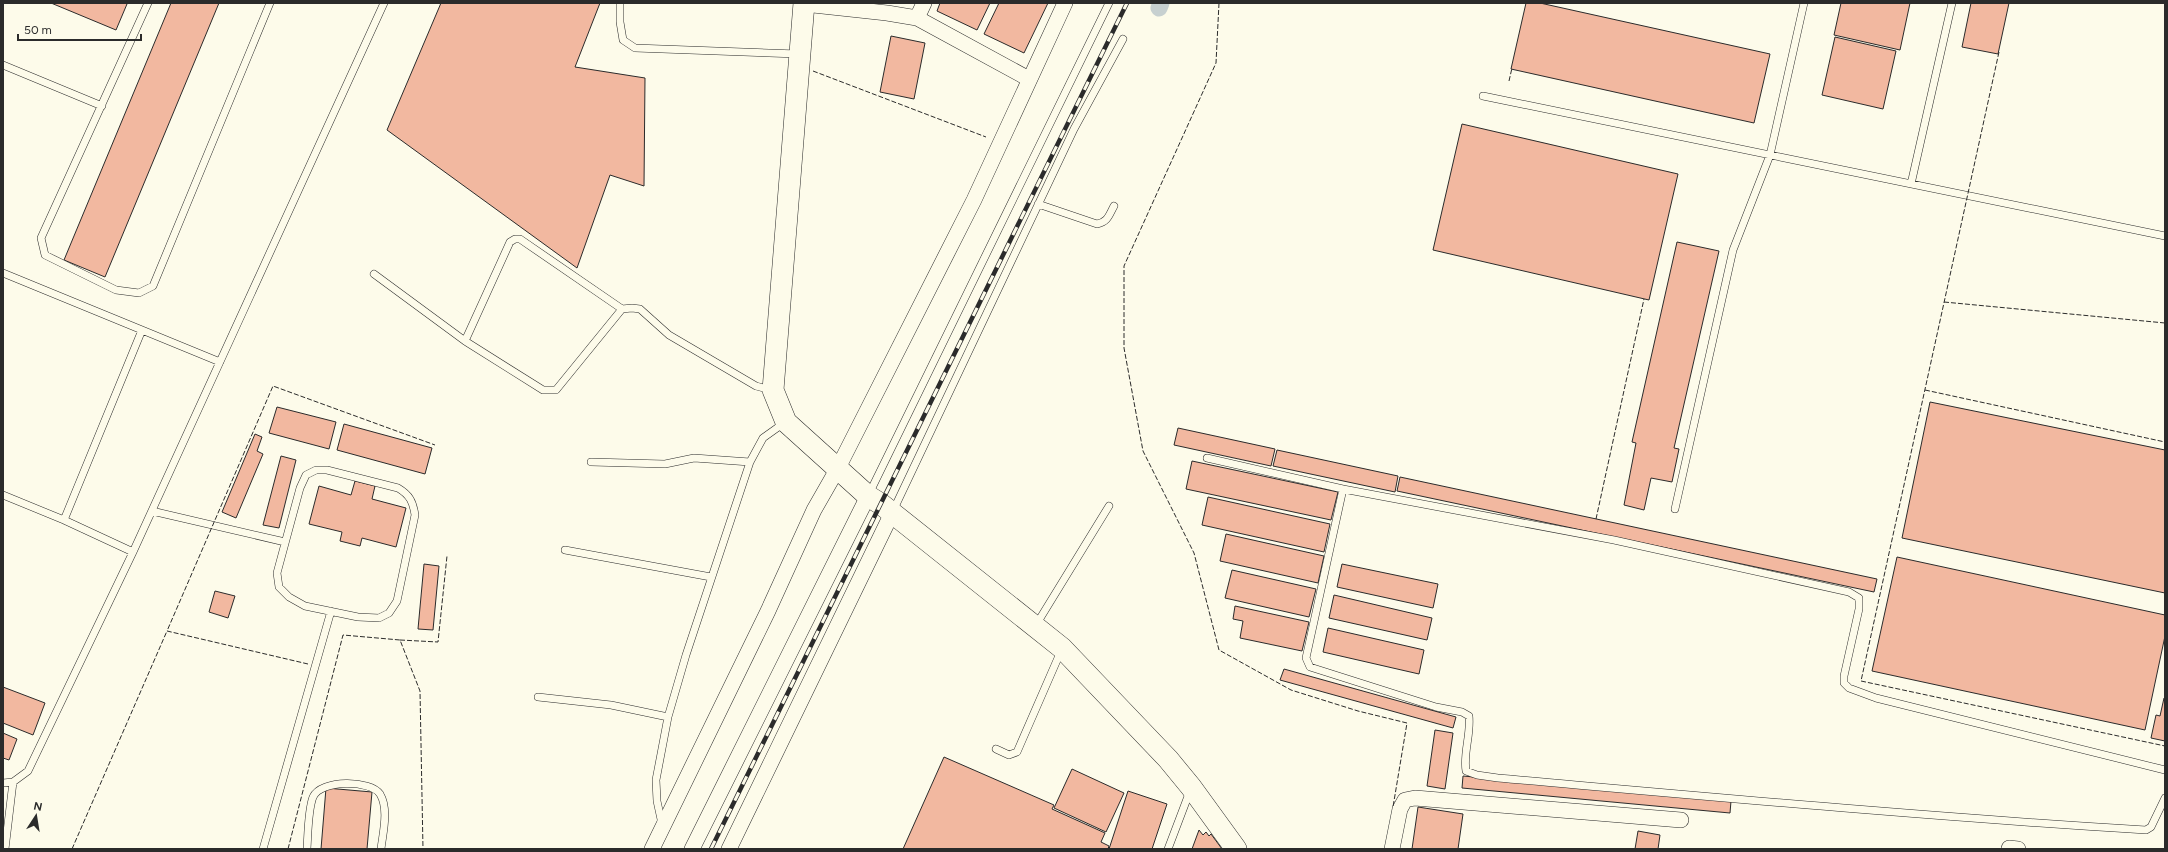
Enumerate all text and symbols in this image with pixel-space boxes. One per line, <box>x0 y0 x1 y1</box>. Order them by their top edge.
scale bar <box>18 16 141 42</box>
text: 50 m <box>24 23 52 37</box>
north arrow <box>16 796 56 836</box>
text: N <box>32 799 43 814</box>

